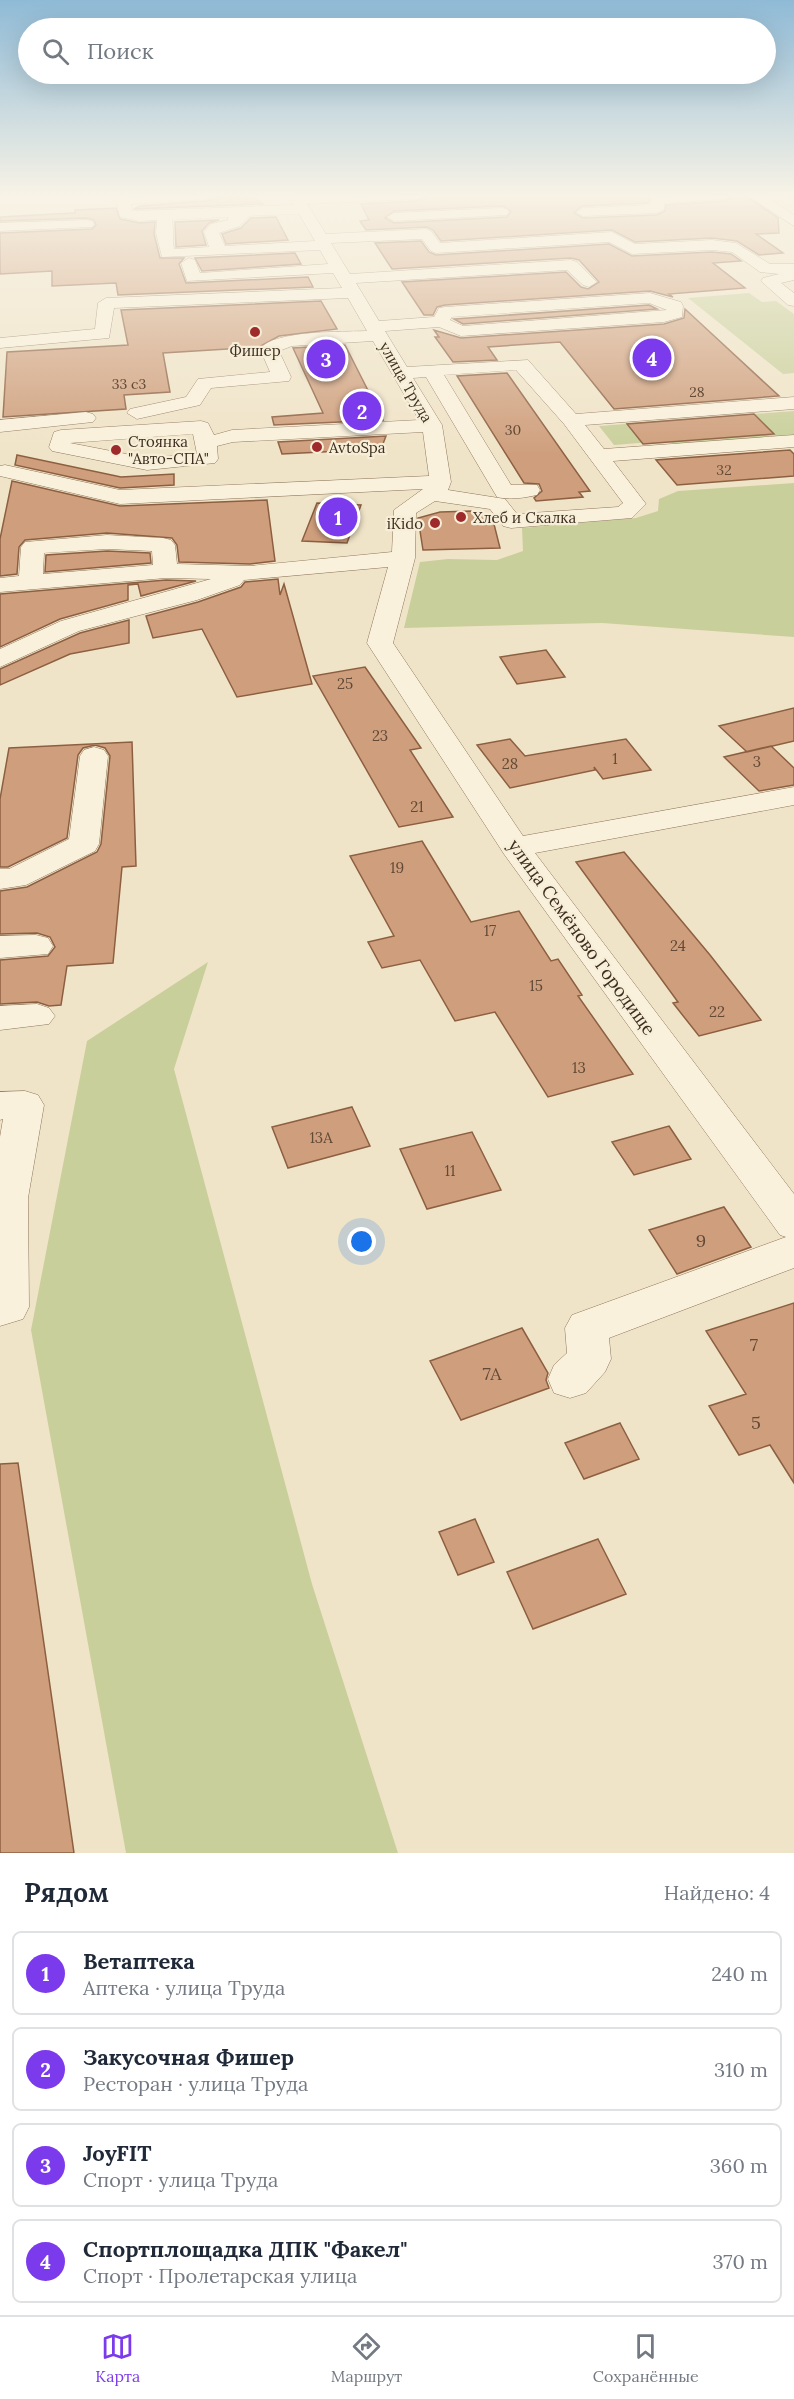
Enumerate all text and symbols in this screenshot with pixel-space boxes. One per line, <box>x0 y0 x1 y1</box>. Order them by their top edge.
search box <box>18 18 776 84</box>
icon: search <box>39 35 72 68</box>
text: Поиск <box>87 37 153 65</box>
marker: Фишер <box>248 325 262 339</box>
pin: 3 <box>306 336 346 382</box>
pin: 4 <box>632 336 672 380</box>
street label: улица Труда <box>375 338 437 426</box>
place label: Фишер <box>229 341 281 360</box>
house number: 33 с3 <box>112 375 146 393</box>
house number: 28 <box>689 383 705 401</box>
pin: 2 <box>342 388 382 434</box>
house number: 30 <box>505 421 521 439</box>
place label: Стоянка "Авто-СПА" <box>128 432 209 468</box>
place label: AvtoSpa <box>328 438 386 457</box>
marker: AvtoSpa <box>310 440 324 454</box>
marker: Стоянка "Авто-СПА" <box>109 443 123 457</box>
house number: 32 <box>716 461 732 479</box>
pin: 1 <box>318 494 358 540</box>
place label: Хлеб и Скалка <box>473 508 576 527</box>
marker: Хлеб и Скалка <box>454 510 468 524</box>
place label: iKido <box>387 514 423 533</box>
marker: iKido <box>428 516 442 530</box>
house number: 25 <box>337 674 353 693</box>
house number: 23 <box>372 726 388 745</box>
house number: 1 <box>612 749 618 768</box>
house number: 3 <box>753 752 761 771</box>
house number: 28 <box>502 754 518 773</box>
house number: 21 <box>410 797 424 816</box>
street label: улица Семёново Городище <box>503 834 661 1040</box>
house number: 19 <box>390 858 404 877</box>
house number: 17 <box>484 921 496 940</box>
house number: 24 <box>670 936 686 955</box>
house number: 15 <box>529 976 543 995</box>
house number: 22 <box>709 1002 725 1021</box>
house number: 13 <box>572 1058 586 1077</box>
house number: 13А <box>309 1128 333 1147</box>
house number: 11 <box>445 1161 455 1180</box>
your location <box>347 1227 376 1256</box>
house number: 9 <box>696 1229 706 1252</box>
house number: 7 <box>750 1333 758 1356</box>
house number: 7А <box>482 1362 502 1385</box>
house number: 5 <box>751 1411 761 1434</box>
text: Рядом <box>24 1876 109 1909</box>
text: Найдено: 4 <box>664 1880 770 1905</box>
text: Ветаптека <box>83 1947 195 1975</box>
text: 1 <box>41 1961 50 1986</box>
text: 240 m <box>711 1961 768 1986</box>
text: Аптека · улица Труда <box>83 1975 285 2000</box>
text: Закусочная Фишер <box>83 2043 294 2071</box>
text: 2 <box>40 2057 51 2082</box>
text: 310 m <box>714 2057 768 2082</box>
text: Ресторан · улица Труда <box>83 2071 308 2096</box>
text: JoyFIT <box>83 2139 151 2167</box>
text: 3 <box>40 2153 51 2178</box>
text: 360 m <box>710 2153 768 2178</box>
text: Спорт · улица Труда <box>83 2167 278 2192</box>
text: Спортплощадка ДПК "Факел" <box>83 2235 408 2263</box>
text: 4 <box>40 2249 51 2274</box>
text: 370 m <box>713 2249 768 2274</box>
text: Спорт · Пролетарская улица <box>83 2263 357 2288</box>
tab: Карта <box>95 2330 140 2386</box>
tab: Маршрут <box>331 2330 402 2386</box>
tab: Сохранённые <box>593 2330 699 2386</box>

